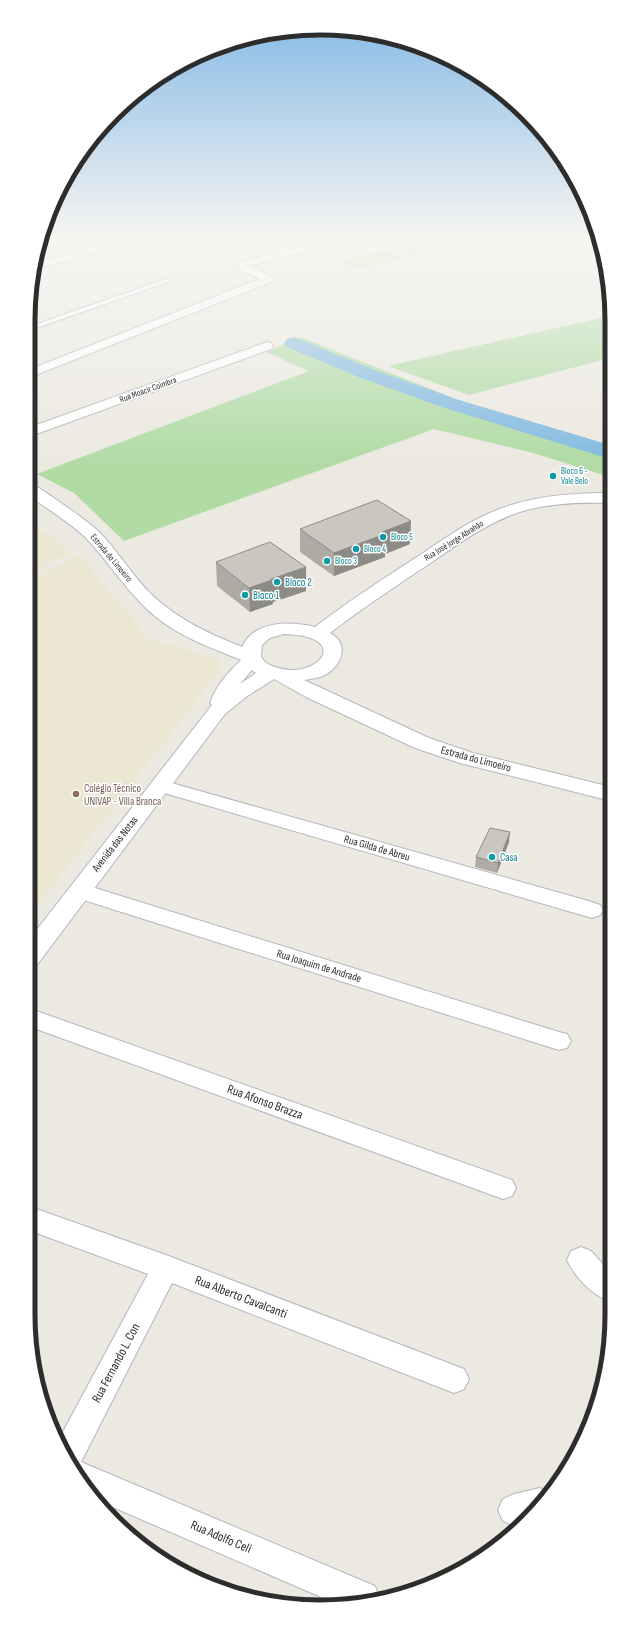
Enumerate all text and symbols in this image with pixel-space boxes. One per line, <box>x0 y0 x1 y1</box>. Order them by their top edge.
street label: Rua Moacir Coimbra <box>118 375 178 405</box>
place label: Bloco 6 - Vale Belo <box>561 466 588 487</box>
marker: Bloco 6 - Vale Belo <box>548 471 558 481</box>
street label: Rua José Jorge Abrahão <box>422 518 486 564</box>
street label: Estrada do Limoeiro <box>88 532 134 584</box>
marker: Bloco 5 <box>378 532 388 542</box>
place label: Bloco 5 <box>391 532 413 543</box>
marker: Bloco 4 <box>351 544 361 554</box>
place label: Bloco 4 <box>364 544 386 555</box>
marker: Bloco 3 <box>322 556 332 566</box>
place label: Bloco 3 <box>335 556 357 567</box>
place label: Bloco 2 <box>285 576 312 589</box>
marker: Bloco 2 <box>272 577 282 587</box>
place label: Bloco 1 <box>253 589 279 602</box>
marker: Bloco 1 <box>240 590 250 600</box>
street label: Estrada do Limoeiro <box>439 743 513 775</box>
place label: Colégio Técnico UNIVAP - Villa Branca <box>84 782 161 808</box>
marker: Colégio Técnico UNIVAP - Villa Branca <box>71 789 81 799</box>
street label: Avenida das Notas <box>89 814 141 875</box>
street label: Rua Gilda de Abreu <box>343 832 412 864</box>
place label: Casa <box>500 851 518 864</box>
marker: Casa <box>487 852 497 862</box>
street label: Rua Joaquim de Andrade <box>275 947 363 985</box>
street label: Rua Afonso Brazza <box>225 1081 305 1123</box>
street label: Rua Alberto Cavalcanti <box>192 1272 290 1322</box>
street label: Rua Fernando L. Con <box>88 1321 144 1405</box>
street label: Rua Adolfo Celi <box>188 1517 254 1557</box>

